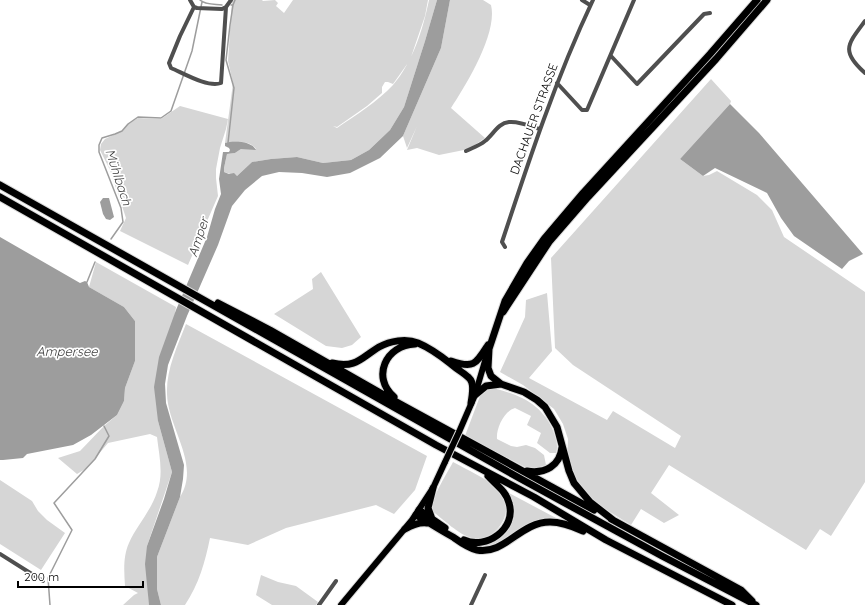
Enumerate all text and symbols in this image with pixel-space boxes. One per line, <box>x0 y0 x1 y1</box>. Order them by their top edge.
street label: DACHAUER STRASSE <box>506 61 561 176</box>
water label: Mühlbach <box>102 147 136 208</box>
water label: Amper <box>184 213 212 259</box>
water label: Ampersee <box>36 343 98 359</box>
scale bar <box>18 563 143 589</box>
text: 200 m <box>24 569 59 584</box>

